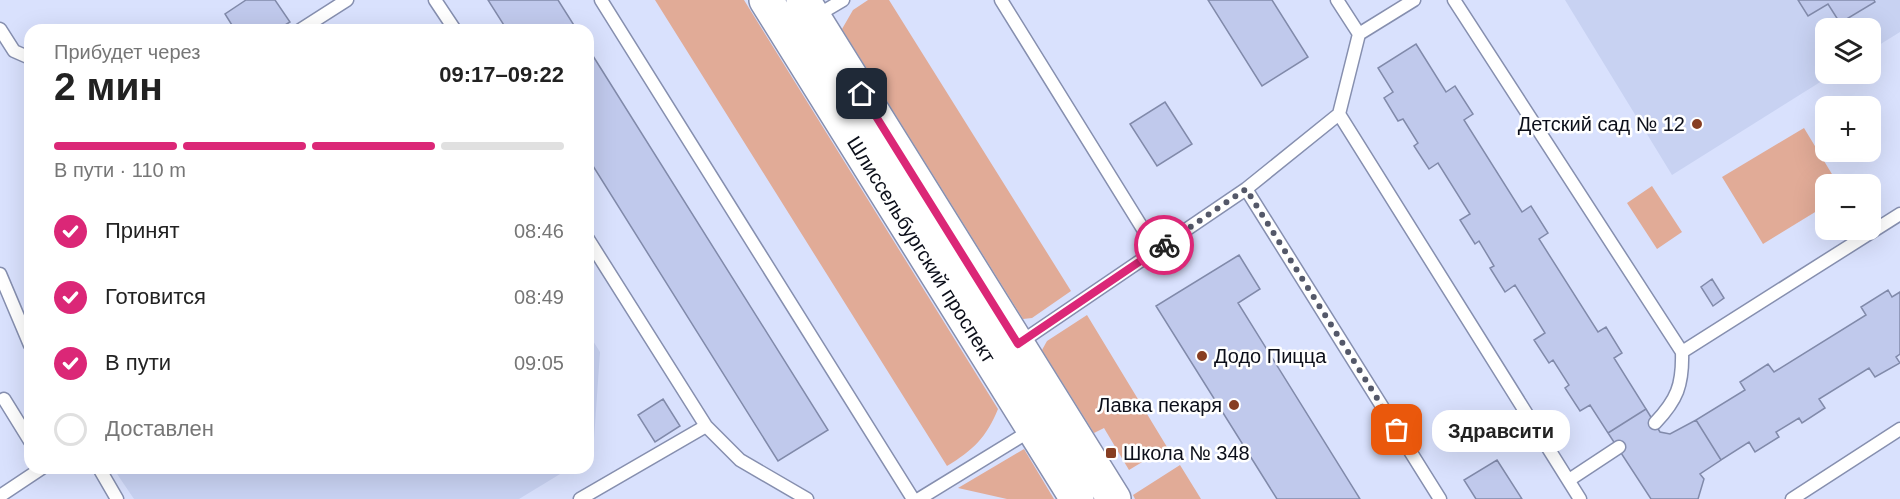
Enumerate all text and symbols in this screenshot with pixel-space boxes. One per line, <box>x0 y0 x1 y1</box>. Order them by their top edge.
map controls <box>1815 18 1881 240</box>
button: layers <box>1815 18 1881 84</box>
text: Прибудет через <box>54 41 200 63</box>
text: 09:17–09:22 <box>439 62 564 87</box>
text: 2 мин <box>54 65 163 108</box>
pin <box>836 68 887 119</box>
icon: home <box>845 77 878 110</box>
button: + <box>1815 96 1881 162</box>
place label: Детский сад № 12 <box>1518 113 1685 135</box>
marker: Детский сад № 12 <box>1690 117 1704 131</box>
street label: Шлиссельбургский проспект <box>843 132 1000 367</box>
text: В пути · 110 m <box>54 159 186 181</box>
button: − <box>1815 174 1881 240</box>
icon: check <box>54 215 87 248</box>
courier <box>1134 215 1194 275</box>
text: Принят <box>105 218 179 243</box>
text: 08:46 <box>514 220 564 242</box>
icon: bike <box>1148 229 1181 262</box>
icon: check <box>54 281 87 314</box>
text: Готовится <box>105 284 206 309</box>
text: 08:49 <box>514 286 564 308</box>
place label: Додо Пицца <box>1214 345 1327 367</box>
icon: check <box>54 347 87 380</box>
marker: Додо Пицца <box>1195 349 1209 363</box>
text: В пути <box>105 350 171 375</box>
text: 09:05 <box>514 352 564 374</box>
place label: Лавка пекаря <box>1097 394 1222 416</box>
marker: Лавка пекаря <box>1227 398 1241 412</box>
pin <box>1371 404 1422 455</box>
callout: Здравсити <box>1433 409 1571 451</box>
icon: bag <box>1380 413 1413 446</box>
text: Доставлен <box>105 416 214 441</box>
text: Здравсити <box>1448 420 1554 442</box>
place label: Школа № 348 <box>1123 442 1250 464</box>
marker: Школа № 348 <box>1104 446 1118 460</box>

